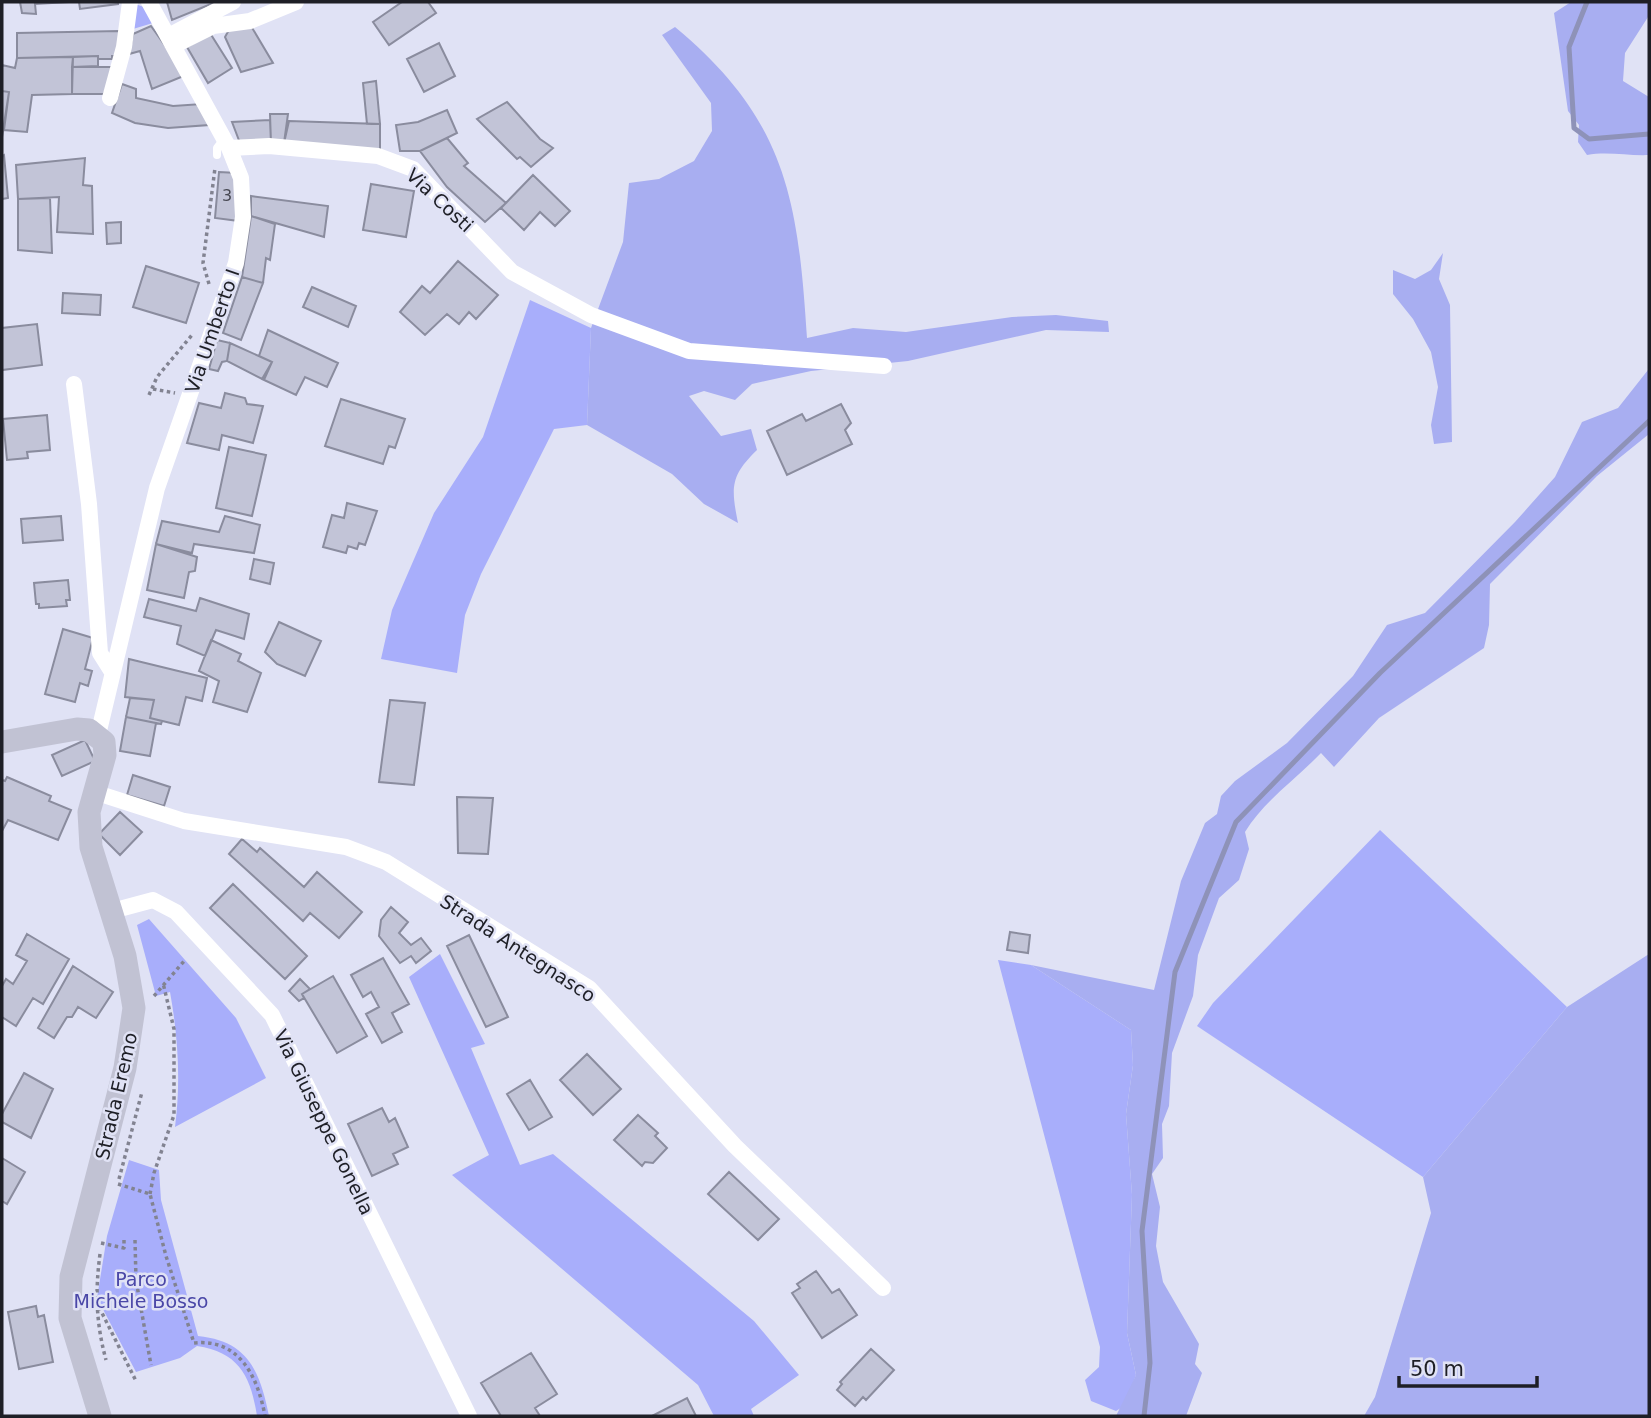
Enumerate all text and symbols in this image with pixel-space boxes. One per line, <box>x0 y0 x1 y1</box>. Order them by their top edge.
street label: Via Costi <box>402 164 478 236</box>
house number: 3 <box>222 186 232 205</box>
street label: Via Umberto I <box>180 266 244 396</box>
street label: Strada Antegnasco <box>436 890 600 1006</box>
street label: Via Giuseppe Gonella <box>270 1026 378 1218</box>
street label: Strada Eremo <box>91 1030 141 1162</box>
park label: Parco Michele Bosso <box>74 1268 208 1312</box>
scale bar <box>1399 1344 1537 1388</box>
text: 50 m <box>1410 1357 1464 1381</box>

